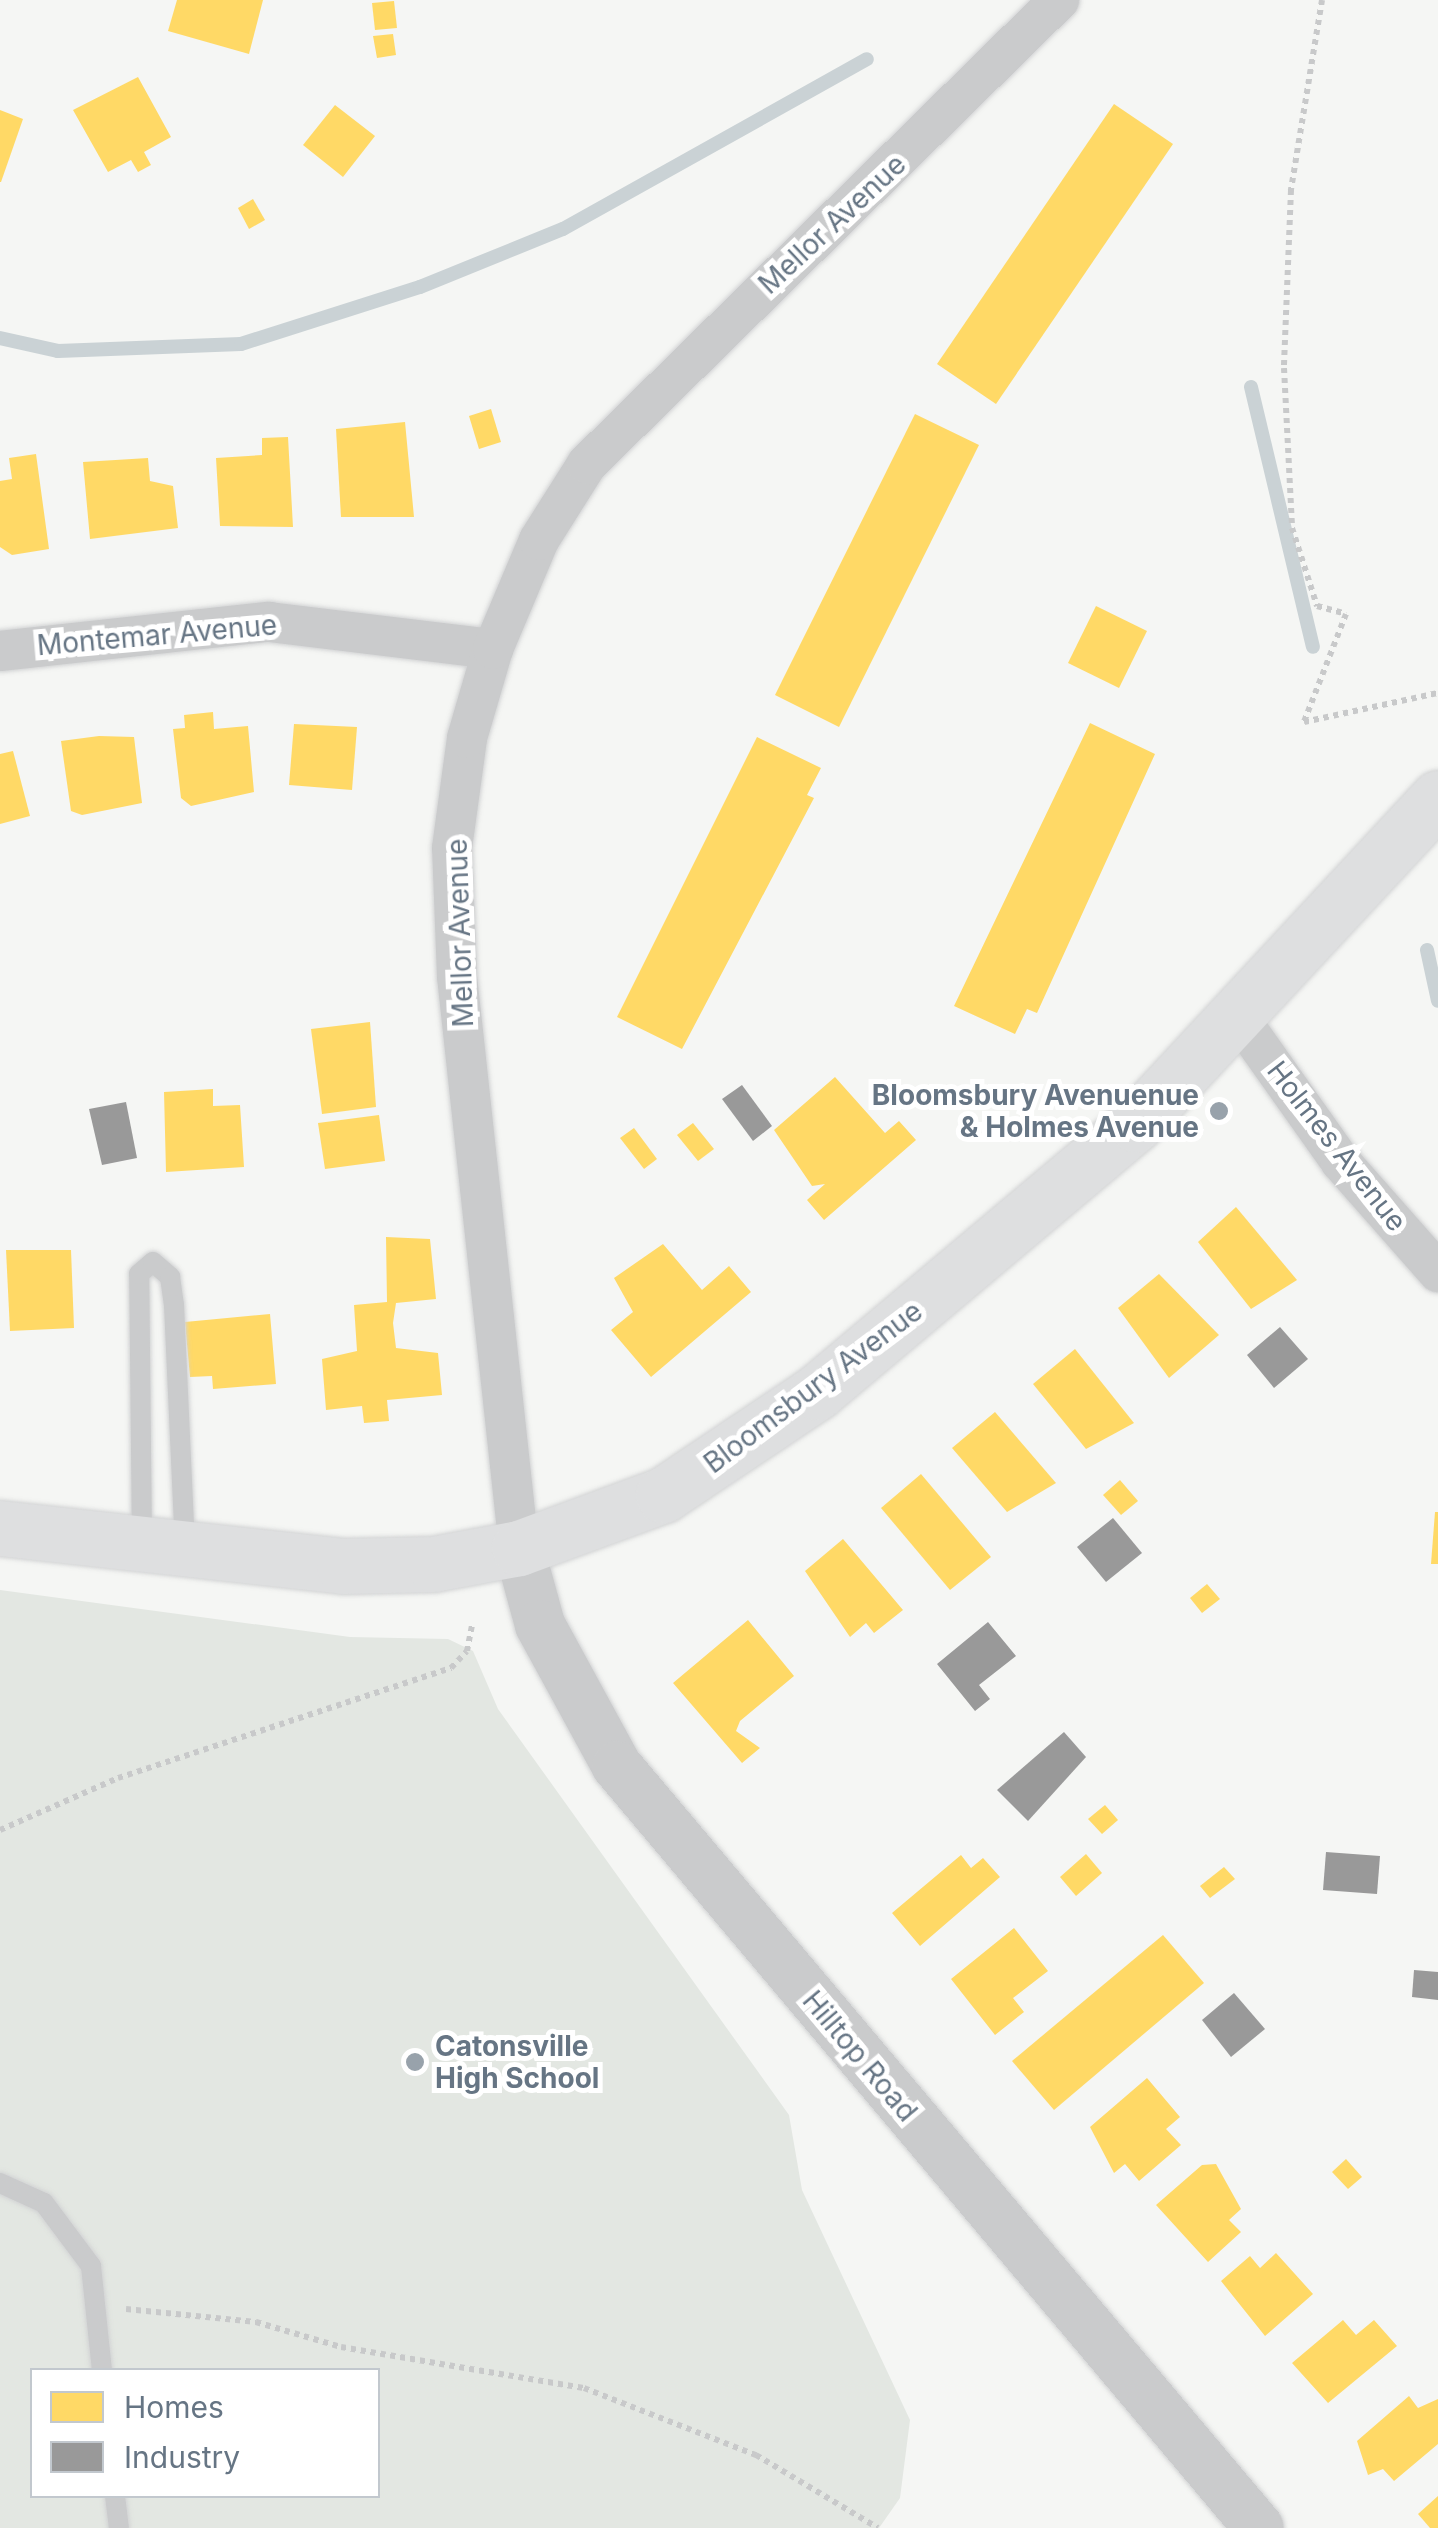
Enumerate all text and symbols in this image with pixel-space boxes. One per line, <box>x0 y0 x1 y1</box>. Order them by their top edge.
street label: Mellor Avenue <box>752 147 912 301</box>
street label: Montemar Avenue <box>36 608 278 662</box>
street label: Mellor Avenue <box>440 838 480 1028</box>
street label: Holmes Avenue <box>1260 1054 1414 1238</box>
place label: Bloomsbury Avenuenue & Holmes Avenue <box>872 1078 1199 1144</box>
marker: Bloomsbury Avenuenue & Holmes Avenue <box>1208 1100 1230 1122</box>
street label: Bloomsbury Avenue <box>697 1294 929 1480</box>
street label: Hilltop Road <box>796 1984 924 2128</box>
place label: Catonsville High School <box>435 2029 599 2095</box>
marker: Catonsville High School <box>404 2051 426 2073</box>
legend <box>30 2368 380 2498</box>
text: Homes <box>124 2389 224 2425</box>
text: Industry <box>124 2439 240 2475</box>

